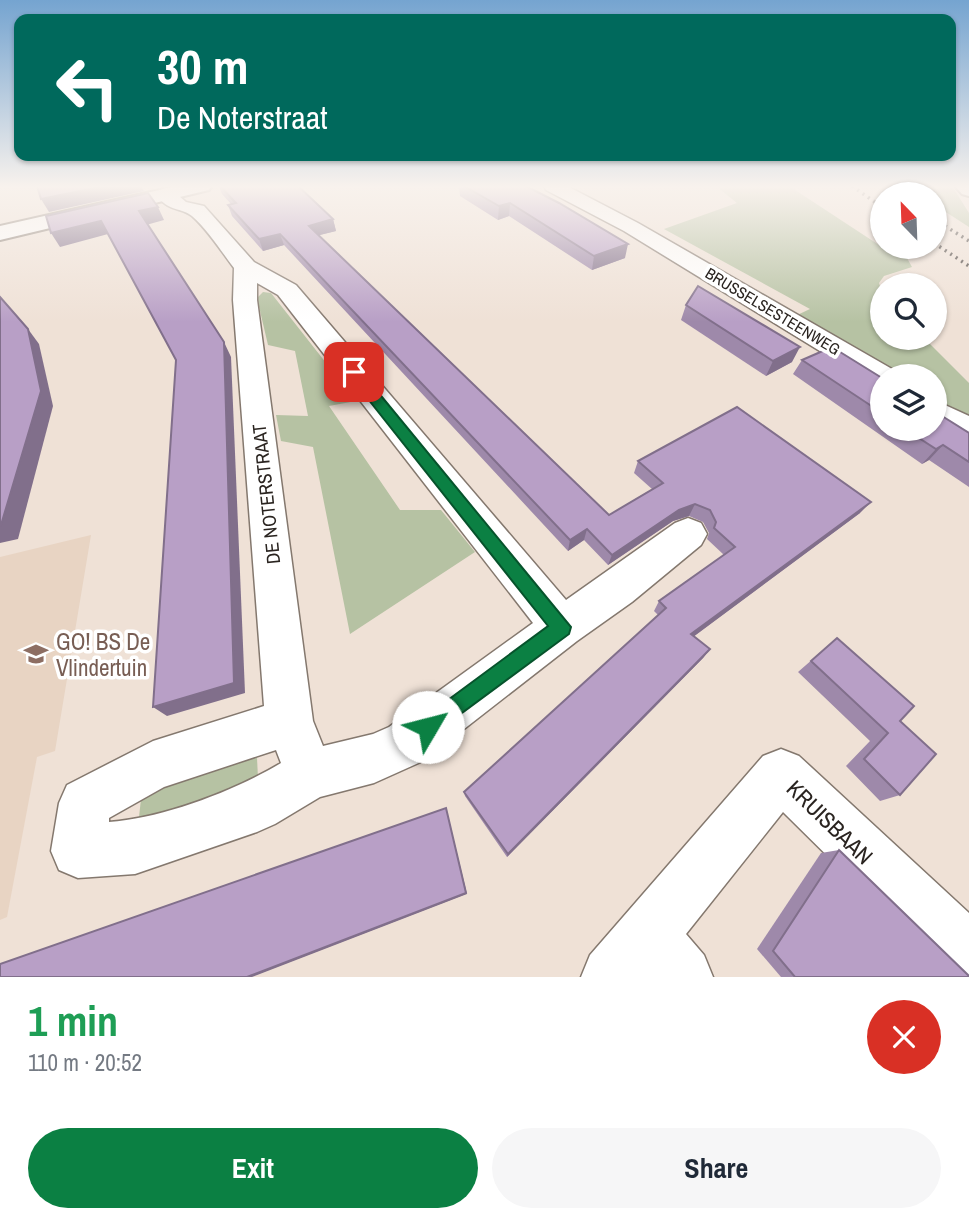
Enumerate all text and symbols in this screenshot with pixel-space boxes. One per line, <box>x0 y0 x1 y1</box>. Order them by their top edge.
text: 30 m <box>157 33 249 99</box>
icon: left <box>42 42 133 133</box>
text: De Noterstraat <box>157 96 328 139</box>
north arrow <box>870 182 947 259</box>
map controls <box>870 182 947 441</box>
street label: BRUSSELSESTEENWEG <box>701 262 845 360</box>
button: search <box>870 273 947 350</box>
pin <box>324 342 384 402</box>
icon: arrive <box>335 353 373 391</box>
button: layers <box>870 364 947 441</box>
street label: DE NOTERSTRAAT <box>246 422 286 565</box>
place label: GO! BS De Vlindertuin <box>56 626 150 683</box>
school or university icon: GO! BS De Vlindertuin <box>22 640 50 668</box>
position arrow <box>391 690 465 764</box>
street label: KRUISBAAN <box>780 773 880 871</box>
text: 1 min <box>28 993 118 1049</box>
button: close <box>867 1000 941 1074</box>
text: 110 m · 20:52 <box>28 1047 142 1078</box>
button: Exit <box>28 1128 478 1208</box>
button: Share <box>492 1128 941 1208</box>

